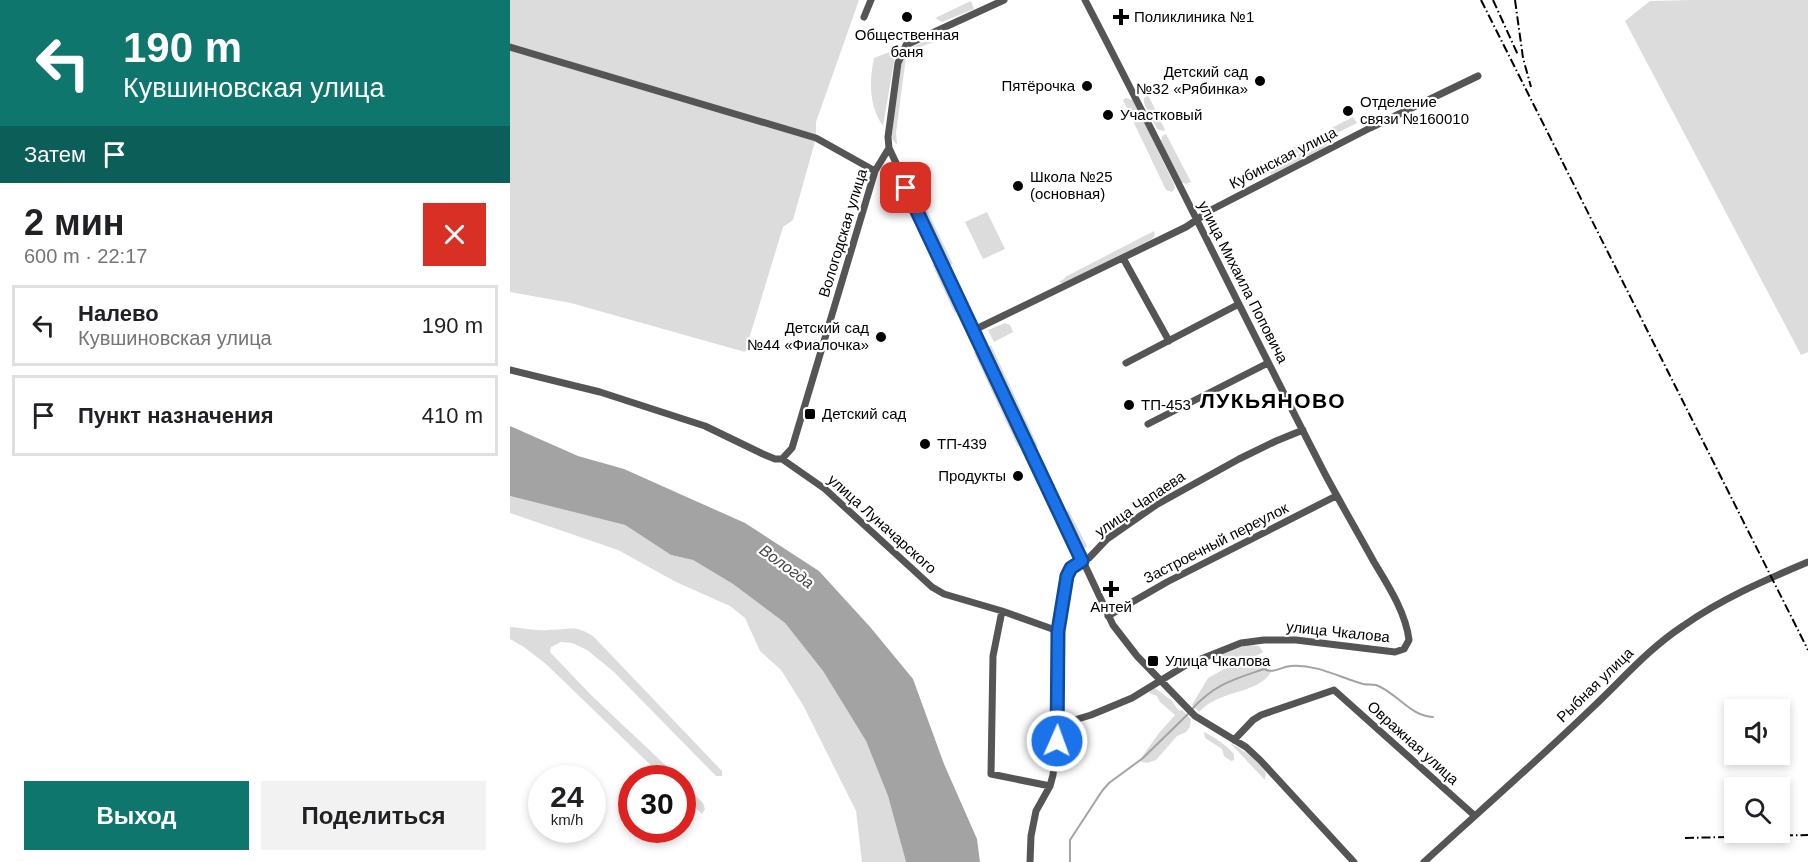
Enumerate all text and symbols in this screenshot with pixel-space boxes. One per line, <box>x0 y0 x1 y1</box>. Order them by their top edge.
marker: Поликлиника №1 <box>1112 8 1130 26</box>
place label: Поликлиника №1 <box>1134 8 1254 25</box>
marker: Общественная баня <box>900 10 914 24</box>
icon: left <box>24 24 102 102</box>
text: 190 m <box>123 24 242 71</box>
place label: Общественная баня <box>855 26 959 60</box>
place label: Детский сад №32 «Рябинка» <box>1136 63 1248 97</box>
text: Кувшиновская улица <box>123 73 385 103</box>
marker: Детский сад №32 «Рябинка» <box>1253 74 1267 88</box>
place label: Пятёрочка <box>1001 77 1076 94</box>
marker: Пятёрочка <box>1080 79 1094 93</box>
place label: Отделение связи №160010 <box>1360 93 1469 127</box>
marker: Отделение связи №160010 <box>1341 104 1355 118</box>
place label: Участковый <box>1120 106 1202 123</box>
marker: Участковый <box>1101 108 1115 122</box>
street label: Кубинская улица <box>1226 123 1340 192</box>
icon: arrive <box>98 138 131 171</box>
text: Затем <box>24 142 86 167</box>
pin <box>880 162 931 213</box>
street label: Вологодская улица <box>815 166 870 299</box>
place label: Школа №25 (основная) <box>1030 168 1113 202</box>
icon: arrive <box>889 171 922 204</box>
marker: Школа №25 (основная) <box>1011 179 1025 193</box>
street label: улица Михаила Поповича <box>1195 198 1292 366</box>
text: 2 мин <box>24 202 125 243</box>
button: close <box>423 203 486 266</box>
text: 600 m · 22:17 <box>24 245 147 267</box>
text: Налево <box>78 301 159 326</box>
icon: left <box>27 309 60 342</box>
text: 190 m <box>422 313 483 338</box>
place label: Детский сад №44 «Фиалочка» <box>747 319 869 353</box>
text: Кувшиновская улица <box>78 327 272 349</box>
marker: Детский сад №44 «Фиалочка» <box>874 330 888 344</box>
district label: ЛУКЬЯНОВО <box>1200 389 1346 412</box>
place label: ТП-453 <box>1141 396 1191 413</box>
marker: ТП-453 <box>1122 398 1136 412</box>
icon: arrive <box>27 399 60 432</box>
text: Пункт назначения <box>78 403 274 428</box>
text: 410 m <box>422 403 483 428</box>
place label: Детский сад <box>822 405 907 422</box>
marker: Детский сад <box>803 407 817 421</box>
place label: ТП-439 <box>937 435 987 452</box>
marker: ТП-439 <box>918 437 932 451</box>
place label: Продукты <box>938 467 1006 484</box>
street label: улица Чапаева <box>1092 467 1188 540</box>
marker: Продукты <box>1011 469 1025 483</box>
street label: улица Луначарского <box>825 471 940 577</box>
street label: Застроечный переулок <box>1141 499 1291 586</box>
water label: Вологда <box>756 541 817 592</box>
marker: Антей <box>1104 582 1118 596</box>
place label: Антей <box>1090 598 1132 615</box>
street label: улица Чкалова <box>1285 618 1391 645</box>
street label: Рыбная улица <box>1553 644 1637 725</box>
place label: Улица Чкалова <box>1165 652 1271 669</box>
marker: Улица Чкалова <box>1146 654 1160 668</box>
street label: Овражная улица <box>1364 697 1463 788</box>
map controls <box>1724 699 1790 843</box>
button: sound <box>1724 699 1790 765</box>
position arrow <box>1025 709 1089 773</box>
speed limit sign: 30 <box>618 765 696 843</box>
button: search <box>1724 777 1790 843</box>
text: 24 <box>550 780 584 813</box>
button: Выход <box>24 781 249 850</box>
button: Поделиться <box>261 781 486 850</box>
text: km/h <box>551 811 583 828</box>

